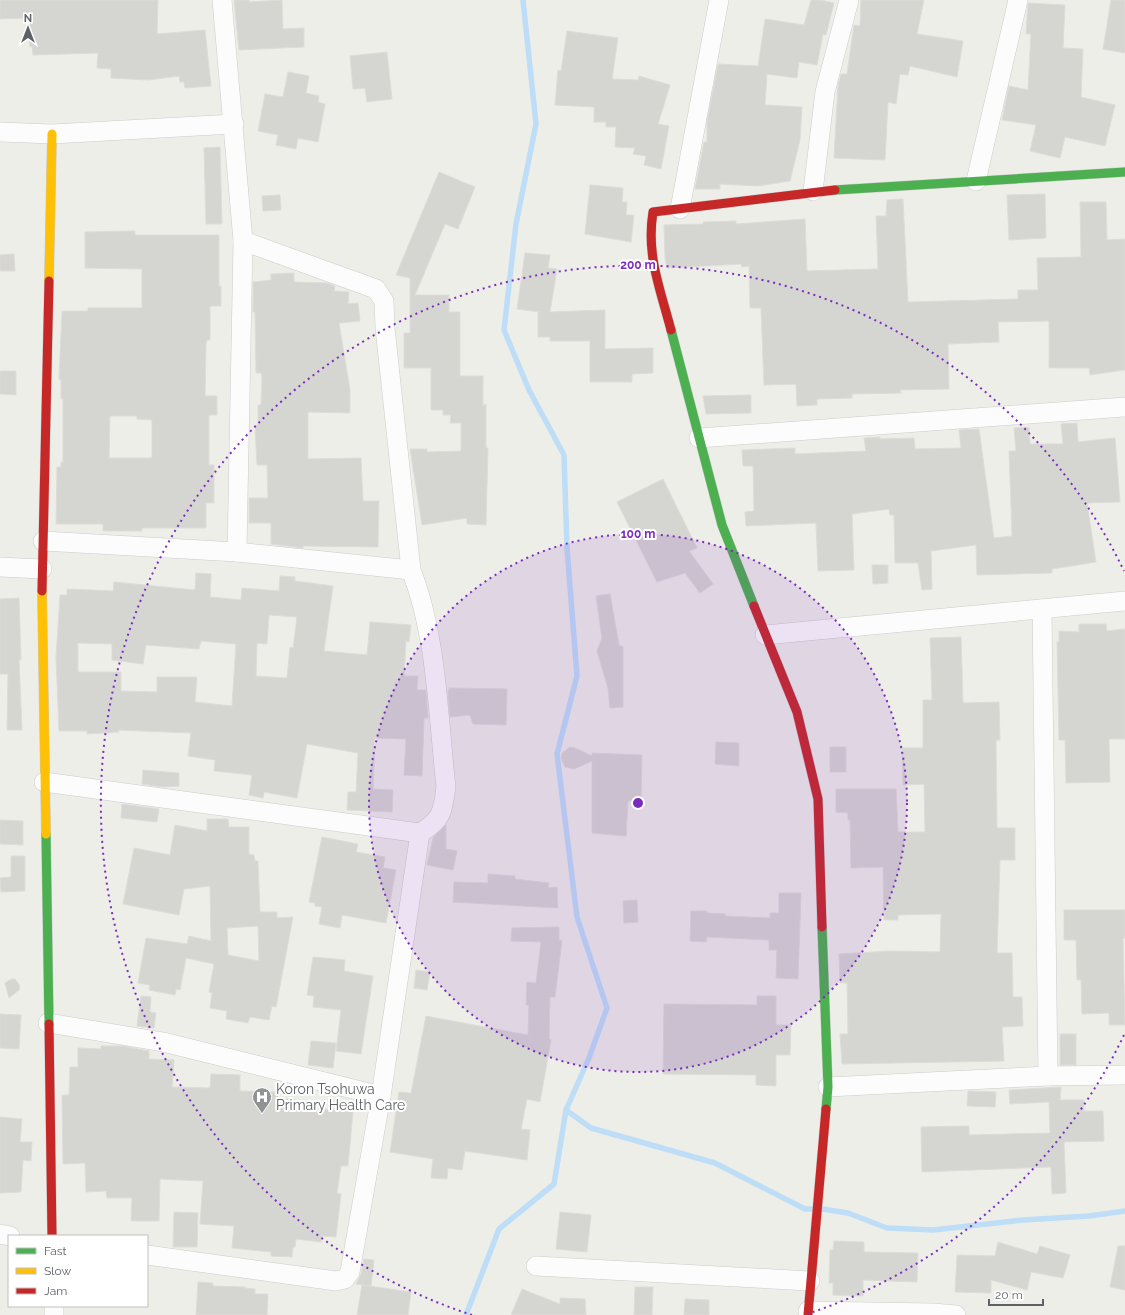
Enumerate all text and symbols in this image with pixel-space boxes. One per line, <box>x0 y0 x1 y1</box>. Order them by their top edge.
north arrow <box>8 8 48 48</box>
text: N <box>24 12 32 25</box>
text: 200 m <box>620 258 656 272</box>
text: 100 m <box>621 527 655 541</box>
centre of rings <box>631 796 645 810</box>
place label: Koron Tsohuwa Primary Health Care <box>276 1081 405 1113</box>
hospital icon: Koron Tsohuwa Primary Health Care <box>251 1086 273 1114</box>
legend <box>8 1235 148 1307</box>
text: Fast <box>44 1244 67 1258</box>
text: Slow <box>44 1264 71 1278</box>
scale bar <box>989 1281 1043 1307</box>
text: Jam <box>44 1284 67 1298</box>
text: 20 m <box>995 1288 1023 1302</box>

